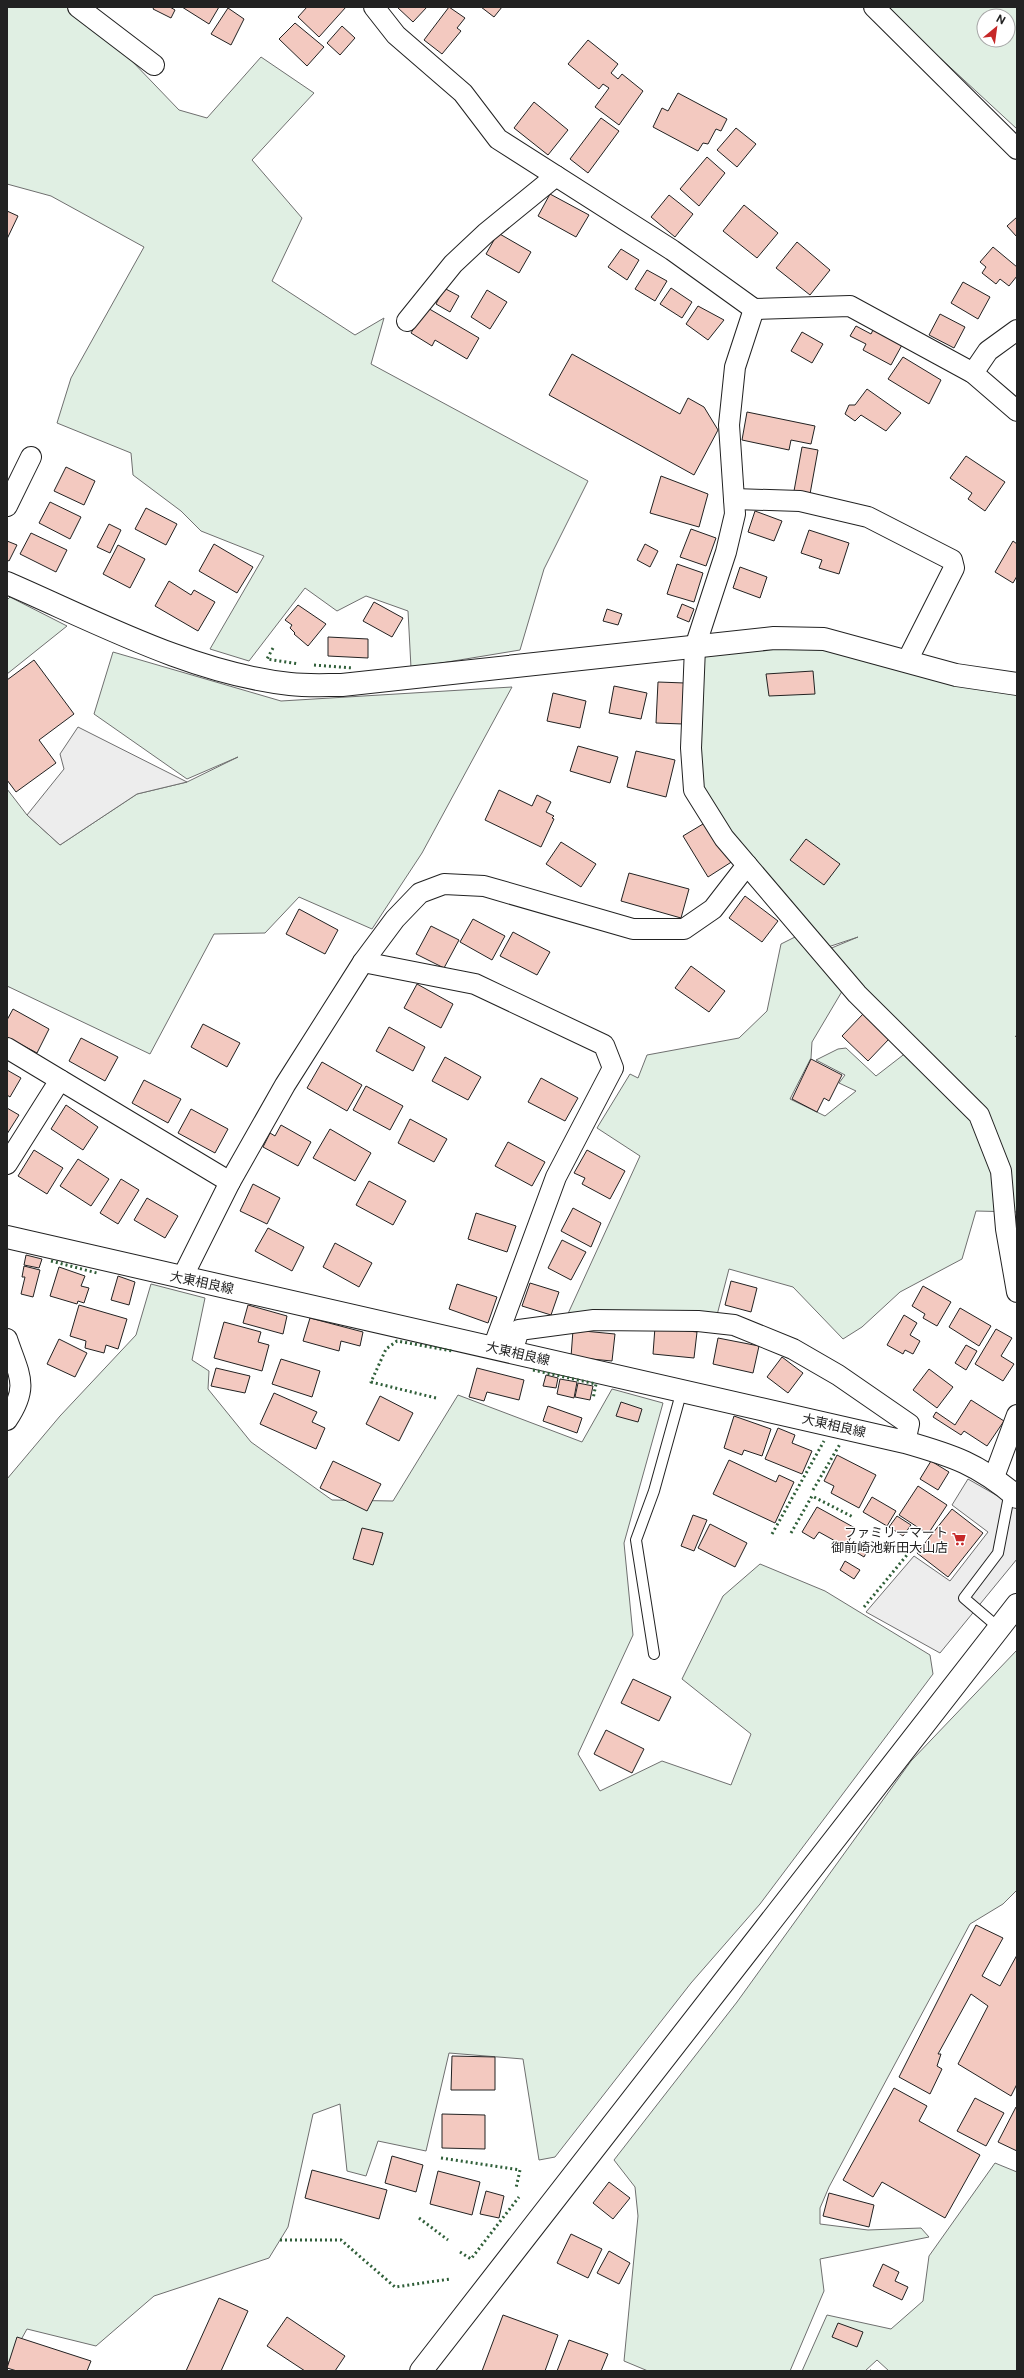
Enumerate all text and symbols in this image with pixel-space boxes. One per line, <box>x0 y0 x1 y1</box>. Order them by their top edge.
north arrow <box>976 8 1016 48</box>
text: N <box>994 12 1008 27</box>
street label: 大東相良線 <box>169 1268 235 1297</box>
street label: 大東相良線 <box>485 1339 551 1368</box>
street label: 大東相良線 <box>801 1411 867 1440</box>
place label: ファミリーマート 御前崎池新田大山店 <box>831 1525 948 1555</box>
supermarket icon: ファミリーマート 御前崎池新田大山店 <box>951 1531 967 1547</box>

